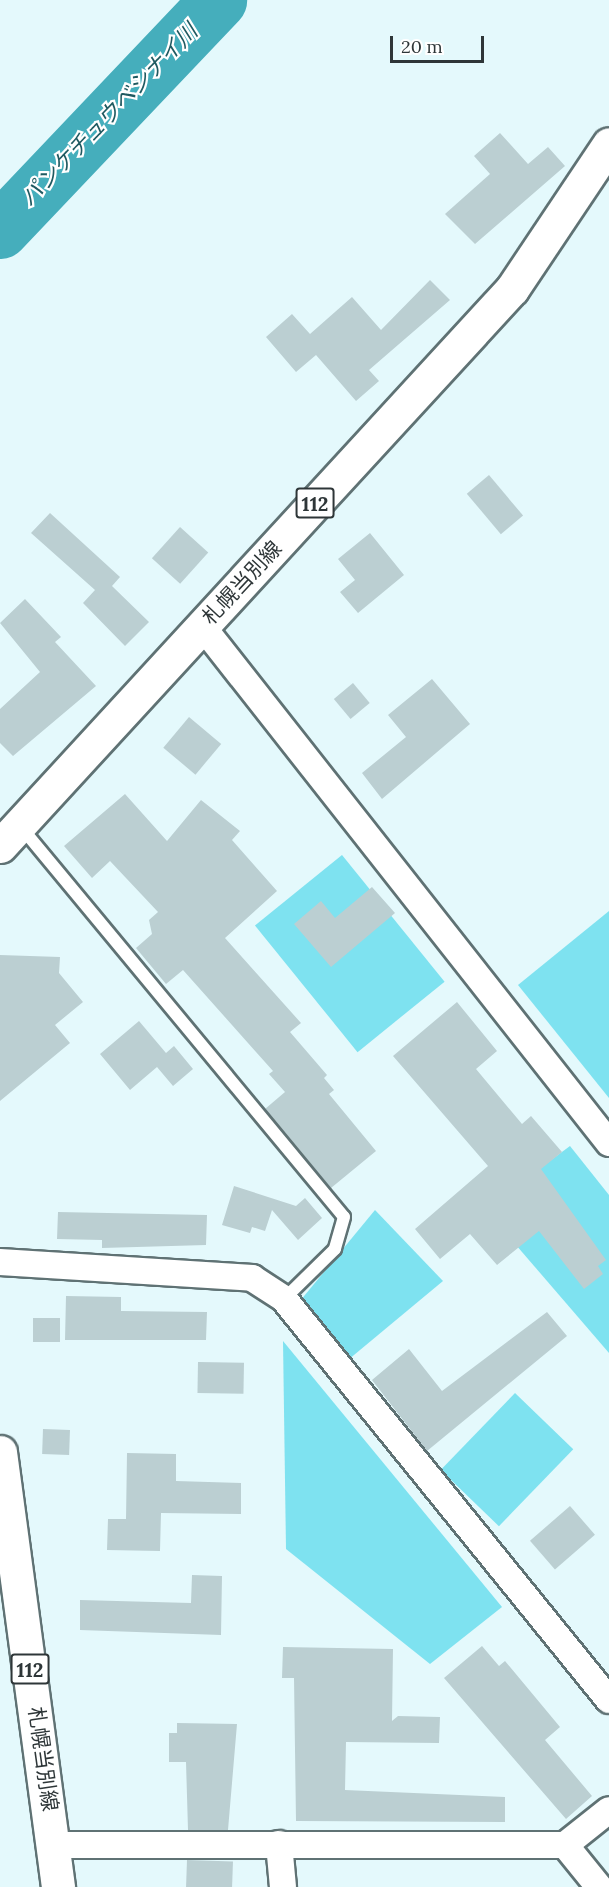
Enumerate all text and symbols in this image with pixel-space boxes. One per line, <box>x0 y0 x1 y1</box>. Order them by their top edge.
water label: パンケチュウベシナイ川 <box>15 19 203 211</box>
scale bar <box>393 24 488 62</box>
text: 20 m <box>401 35 443 58</box>
road number: 112 <box>296 486 334 520</box>
street label: 札幌当別線 <box>197 536 287 630</box>
road number: 112 <box>10 1652 50 1686</box>
street label: 札幌当別線 <box>23 1705 63 1813</box>

